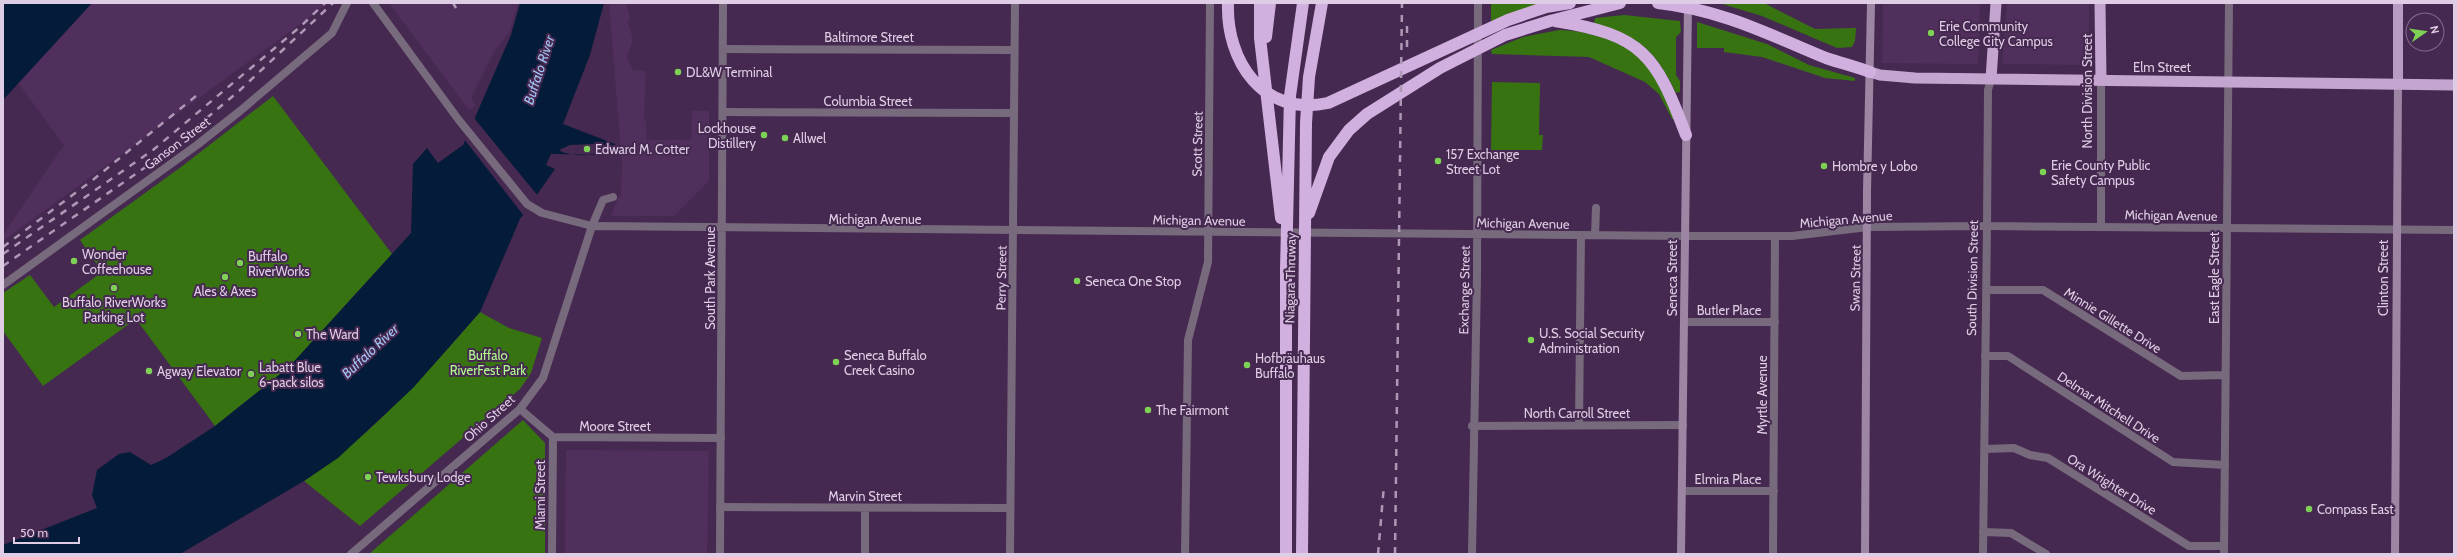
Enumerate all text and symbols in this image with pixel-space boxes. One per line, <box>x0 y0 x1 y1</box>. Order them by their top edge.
north arrow <box>2405 12 2445 52</box>
place label: Erie Community College City Campus <box>1939 18 2053 49</box>
text: N <box>2427 24 2442 35</box>
marker: Erie Community College City Campus <box>1926 28 1936 38</box>
street label: Baltimore Street <box>824 29 914 45</box>
water label: Buffalo River <box>519 33 559 107</box>
street label: North Division Street <box>2079 33 2095 148</box>
street label: Elm Street <box>2133 59 2192 75</box>
place label: DL&W Terminal <box>686 64 772 80</box>
marker: DL&W Terminal <box>673 67 683 77</box>
street label: Columbia Street <box>824 93 913 109</box>
street label: Scott Street <box>1188 110 1206 177</box>
street label: Ganson Street <box>141 113 214 173</box>
place label: Lockhouse Distillery <box>698 120 756 151</box>
marker: Lockhouse Distillery <box>759 130 769 140</box>
place label: Allwel <box>793 130 826 146</box>
marker: Allwel <box>780 133 790 143</box>
place label: Edward M. Cotter <box>595 141 690 157</box>
marker: Edward M. Cotter <box>582 144 592 154</box>
place label: 157 Exchange Street Lot <box>1446 146 1520 177</box>
marker: 157 Exchange Street Lot <box>1433 156 1443 166</box>
place label: Erie County Public Safety Campus <box>2051 157 2151 188</box>
place label: Hombre y Lobo <box>1832 158 1918 174</box>
marker: Hombre y Lobo <box>1819 161 1829 171</box>
marker: Erie County Public Safety Campus <box>2038 167 2048 177</box>
street label: Michigan Avenue <box>2124 206 2218 224</box>
street label: Michigan Avenue <box>1799 207 1893 231</box>
street label: Michigan Avenue <box>828 211 922 227</box>
street label: Michigan Avenue <box>1152 211 1246 229</box>
street label: Michigan Avenue <box>1476 214 1570 232</box>
street label: South Division Street <box>1963 219 1981 336</box>
street label: South Park Avenue <box>702 226 718 330</box>
street label: East Eagle Street <box>2206 231 2222 324</box>
street label: Niagara Thruway <box>1281 232 1299 323</box>
street label: Seneca Street <box>1664 239 1680 316</box>
street label: Clinton Street <box>2375 239 2391 316</box>
street label: Swan Street <box>1846 244 1864 311</box>
street label: Perry Street <box>992 245 1010 311</box>
street label: Exchange Street <box>1455 245 1473 335</box>
place label: Wonder Coffeehouse <box>82 246 152 277</box>
place label: Buffalo RiverWorks <box>248 248 310 279</box>
marker: Wonder Coffeehouse <box>69 256 79 266</box>
marker: Buffalo RiverWorks <box>235 258 245 268</box>
marker: Ales & Axes <box>220 272 230 282</box>
place label: Seneca One Stop <box>1085 273 1181 289</box>
marker: Seneca One Stop <box>1072 276 1082 286</box>
marker: Buffalo RiverWorks Parking Lot <box>109 283 119 293</box>
place label: Ales & Axes <box>194 283 257 299</box>
street label: Minnie Gillette Drive <box>2061 284 2165 357</box>
place label: Buffalo RiverWorks Parking Lot <box>62 294 167 325</box>
street label: Butler Place <box>1697 302 1762 318</box>
water label: Buffalo River <box>338 320 403 382</box>
place label: U.S. Social Security Administration <box>1539 325 1645 356</box>
place label: The Ward <box>306 326 359 342</box>
marker: The Ward <box>293 329 303 339</box>
marker: U.S. Social Security Administration <box>1526 335 1536 345</box>
park label: Buffalo RiverFest Park <box>450 347 526 378</box>
place label: Seneca Buffalo Creek Casino <box>844 347 927 378</box>
place label: Hofbräuhaus Buffalo <box>1255 350 1326 381</box>
street label: Myrtle Avenue <box>1754 355 1770 435</box>
marker: Seneca Buffalo Creek Casino <box>831 357 841 367</box>
place label: Labatt Blue 6-pack silos <box>259 359 324 390</box>
marker: Hofbräuhaus Buffalo <box>1242 360 1252 370</box>
place label: Agway Elevator <box>157 363 242 379</box>
marker: Agway Elevator <box>144 366 154 376</box>
street label: Delmar Mitchell Drive <box>2055 368 2164 446</box>
marker: Labatt Blue 6-pack silos <box>246 369 256 379</box>
street label: Ohio Street <box>460 390 518 445</box>
place label: The Fairmont <box>1156 402 1229 418</box>
marker: The Fairmont <box>1143 405 1153 415</box>
street label: North Carroll Street <box>1524 405 1631 421</box>
street label: Moore Street <box>579 418 651 434</box>
street label: Ora Wrighter Drive <box>2064 450 2160 518</box>
street label: Miami Street <box>532 459 548 530</box>
place label: Tewksbury Lodge <box>376 469 471 485</box>
street label: Elmira Place <box>1695 471 1762 487</box>
marker: Tewksbury Lodge <box>363 472 373 482</box>
street label: Marvin Street <box>828 488 902 504</box>
place label: Compass East <box>2317 501 2394 517</box>
marker: Compass East <box>2304 504 2314 514</box>
scale bar <box>14 519 79 545</box>
text: 50 m <box>20 525 48 540</box>

